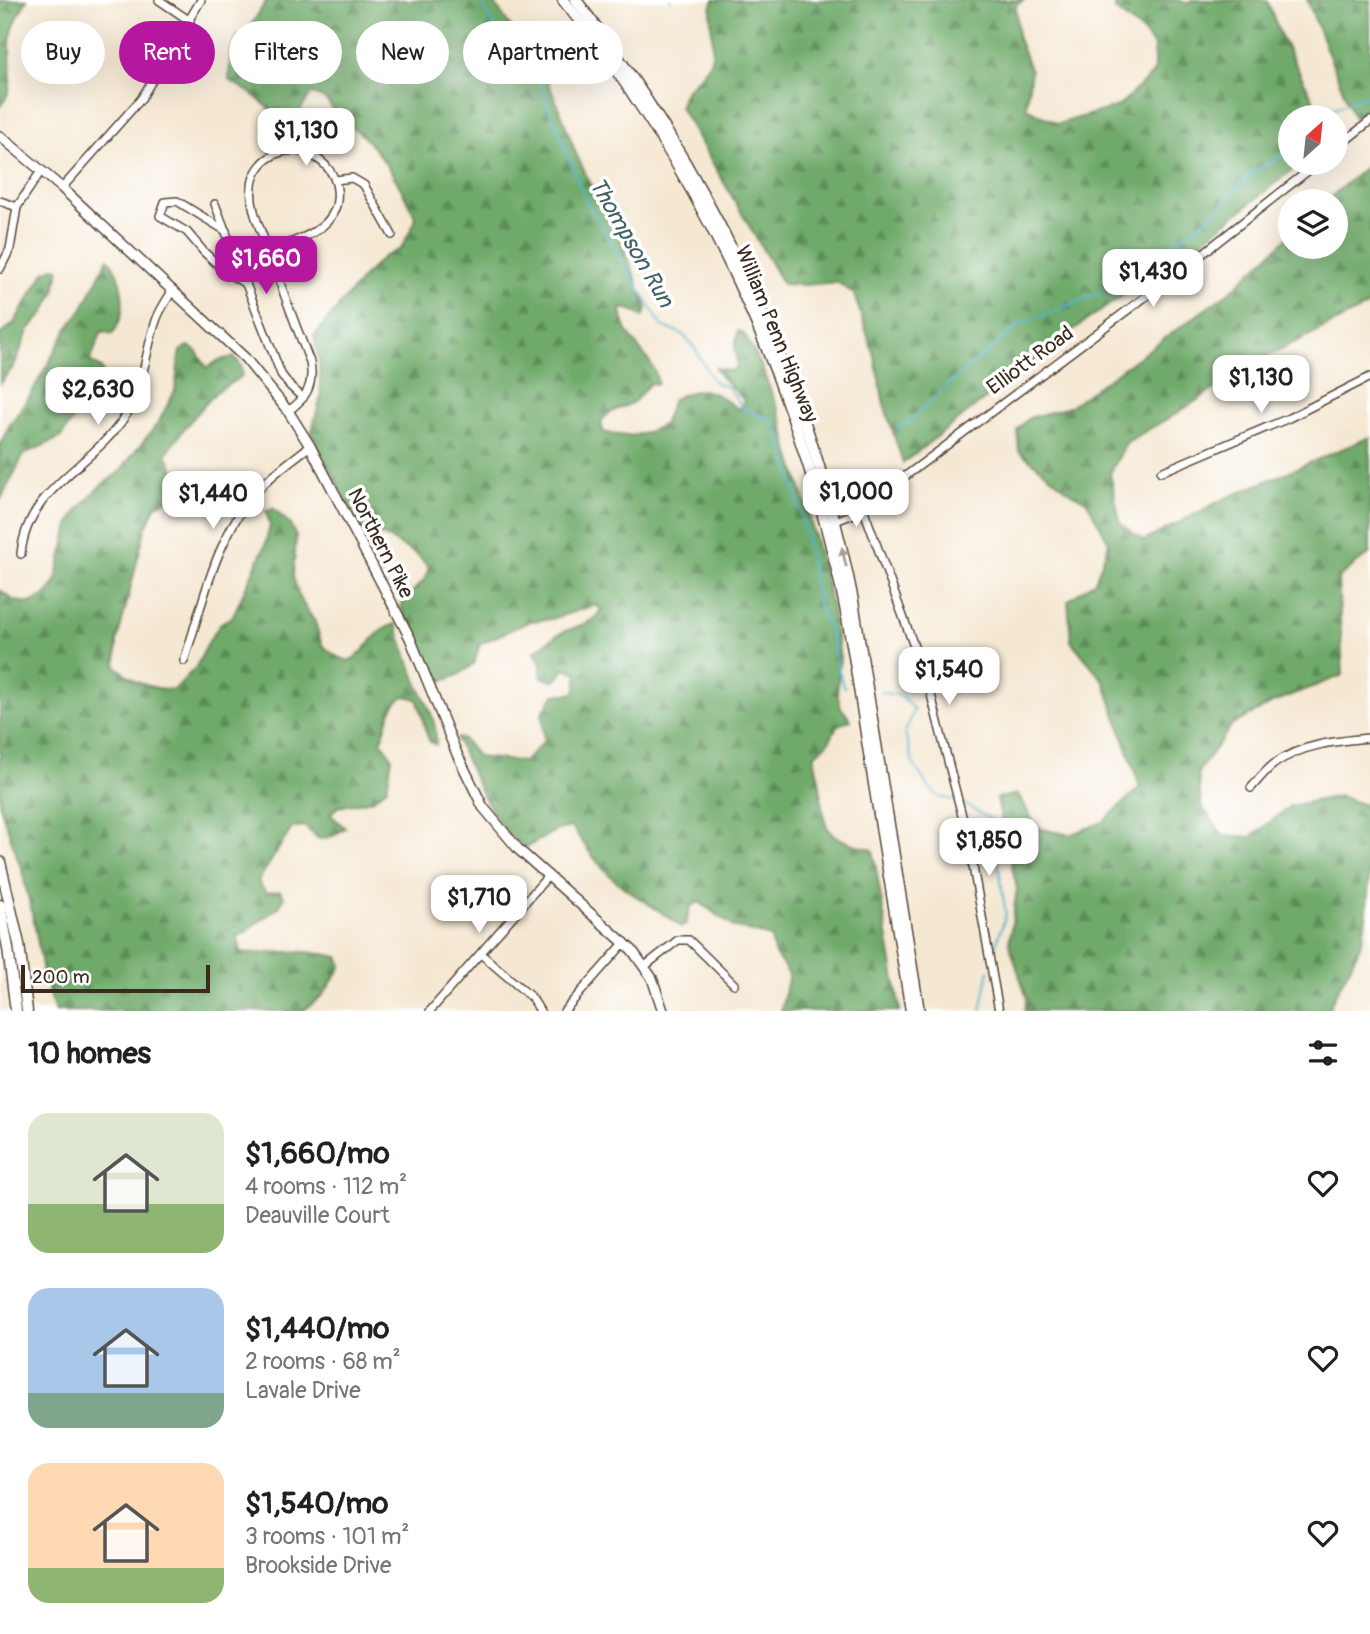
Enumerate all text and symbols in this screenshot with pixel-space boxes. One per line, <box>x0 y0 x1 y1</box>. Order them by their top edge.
chip: Buy <box>21 21 105 84</box>
chip: Rent <box>119 21 215 84</box>
chip: Filters <box>229 21 342 84</box>
chip: New <box>356 21 449 84</box>
chip: Apartment <box>463 21 623 84</box>
north arrow <box>1278 105 1348 175</box>
map controls <box>1278 105 1348 259</box>
pin: $1,130 <box>249 108 363 168</box>
text: $1,130 <box>274 116 338 145</box>
water label: Thompson Run <box>583 172 681 313</box>
button: layers <box>1278 189 1348 259</box>
pin: $1,660 <box>209 236 323 296</box>
street label: William Penn Highway <box>729 242 824 427</box>
text: $1,660 <box>231 244 301 273</box>
pin: $1,430 <box>1096 250 1210 309</box>
text: $1,430 <box>1118 257 1188 286</box>
street label: Elliott Road <box>982 320 1079 401</box>
pin: $1,130 <box>1204 356 1318 415</box>
text: $1,130 <box>1229 363 1293 392</box>
pin: $2,630 <box>41 368 155 427</box>
text: $2,630 <box>61 375 135 404</box>
pin: $1,000 <box>799 470 913 529</box>
pin: $1,440 <box>156 472 270 531</box>
text: $1,000 <box>819 477 893 506</box>
text: $1,440 <box>178 479 248 508</box>
street label: Northern Pike <box>341 484 420 603</box>
one-way arrow <box>838 546 849 568</box>
pin: $1,540 <box>892 648 1006 707</box>
text: $1,540 <box>915 655 983 684</box>
pin: $1,850 <box>932 818 1046 878</box>
text: $1,850 <box>955 826 1023 855</box>
pin: $1,710 <box>422 876 536 935</box>
text: $1,710 <box>447 883 511 912</box>
scale bar <box>21 962 210 994</box>
text: 200 m <box>32 965 90 989</box>
icon: filters <box>1304 1034 1342 1072</box>
text: 10 homes <box>28 1035 151 1072</box>
text: $1,660/mo <box>245 1135 390 1172</box>
icon: home <box>84 1141 168 1225</box>
icon: heart <box>1304 1164 1342 1202</box>
text: 4 rooms · 112 m² <box>245 1172 407 1201</box>
text: Deauville Court <box>245 1201 390 1230</box>
text: $1,440/mo <box>245 1310 389 1347</box>
icon: home <box>84 1316 168 1400</box>
icon: heart <box>1304 1339 1342 1377</box>
text: 2 rooms · 68 m² <box>245 1347 401 1376</box>
text: Lavale Drive <box>245 1376 361 1405</box>
text: $1,540/mo <box>245 1485 388 1522</box>
icon: home <box>84 1491 168 1575</box>
icon: heart <box>1304 1514 1342 1552</box>
text: 3 rooms · 101 m² <box>245 1522 409 1551</box>
text: Brookside Drive <box>245 1551 391 1580</box>

